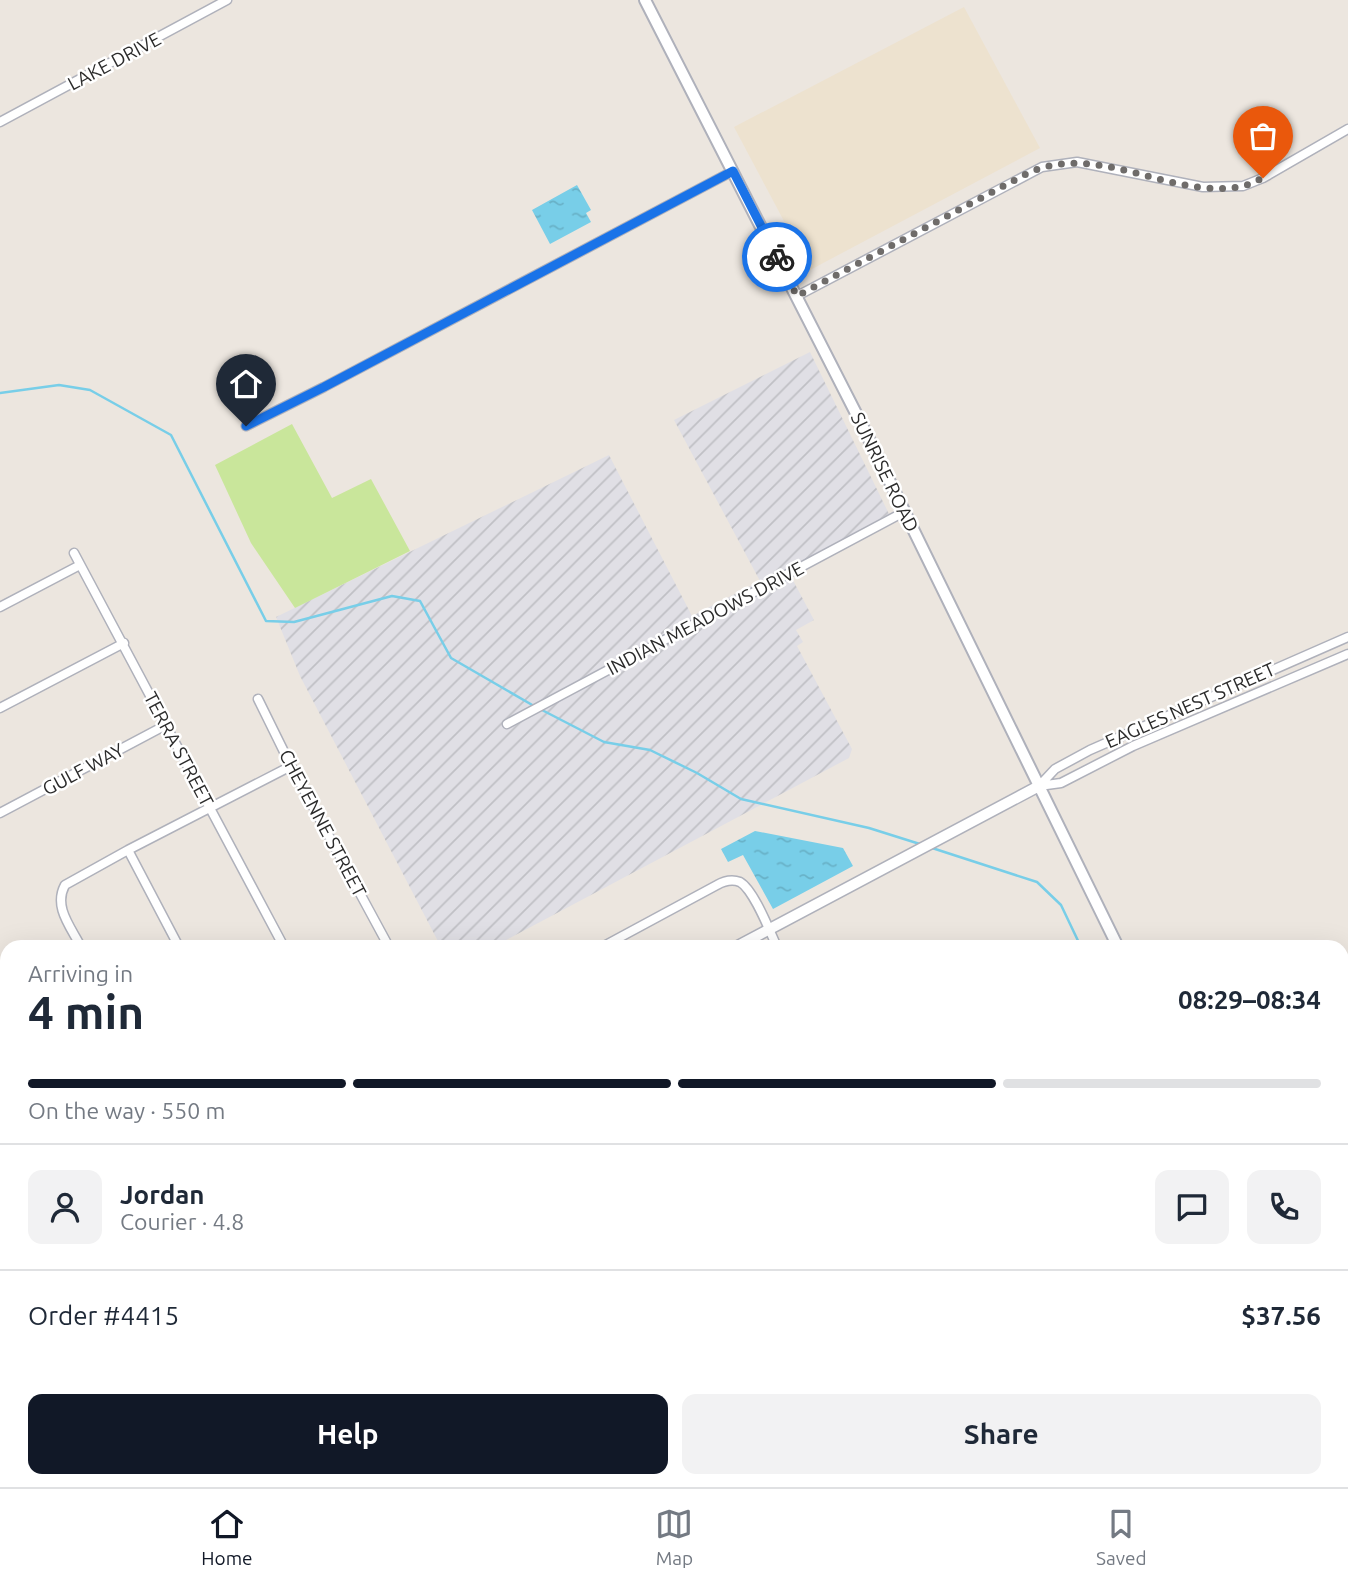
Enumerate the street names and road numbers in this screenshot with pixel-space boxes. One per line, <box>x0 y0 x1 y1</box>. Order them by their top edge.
street label: LAKE DRIVE <box>64 27 164 95</box>
street label: SUNRISE ROAD <box>847 409 923 535</box>
street label: INDIAN MEADOWS DRIVE <box>603 557 807 679</box>
street label: EAGLES NEST STREET <box>1102 657 1279 752</box>
street label: TERRA STREET <box>140 688 219 810</box>
street label: GULF WAY <box>39 738 127 800</box>
street label: CHEYENNE STREET <box>275 746 371 901</box>

